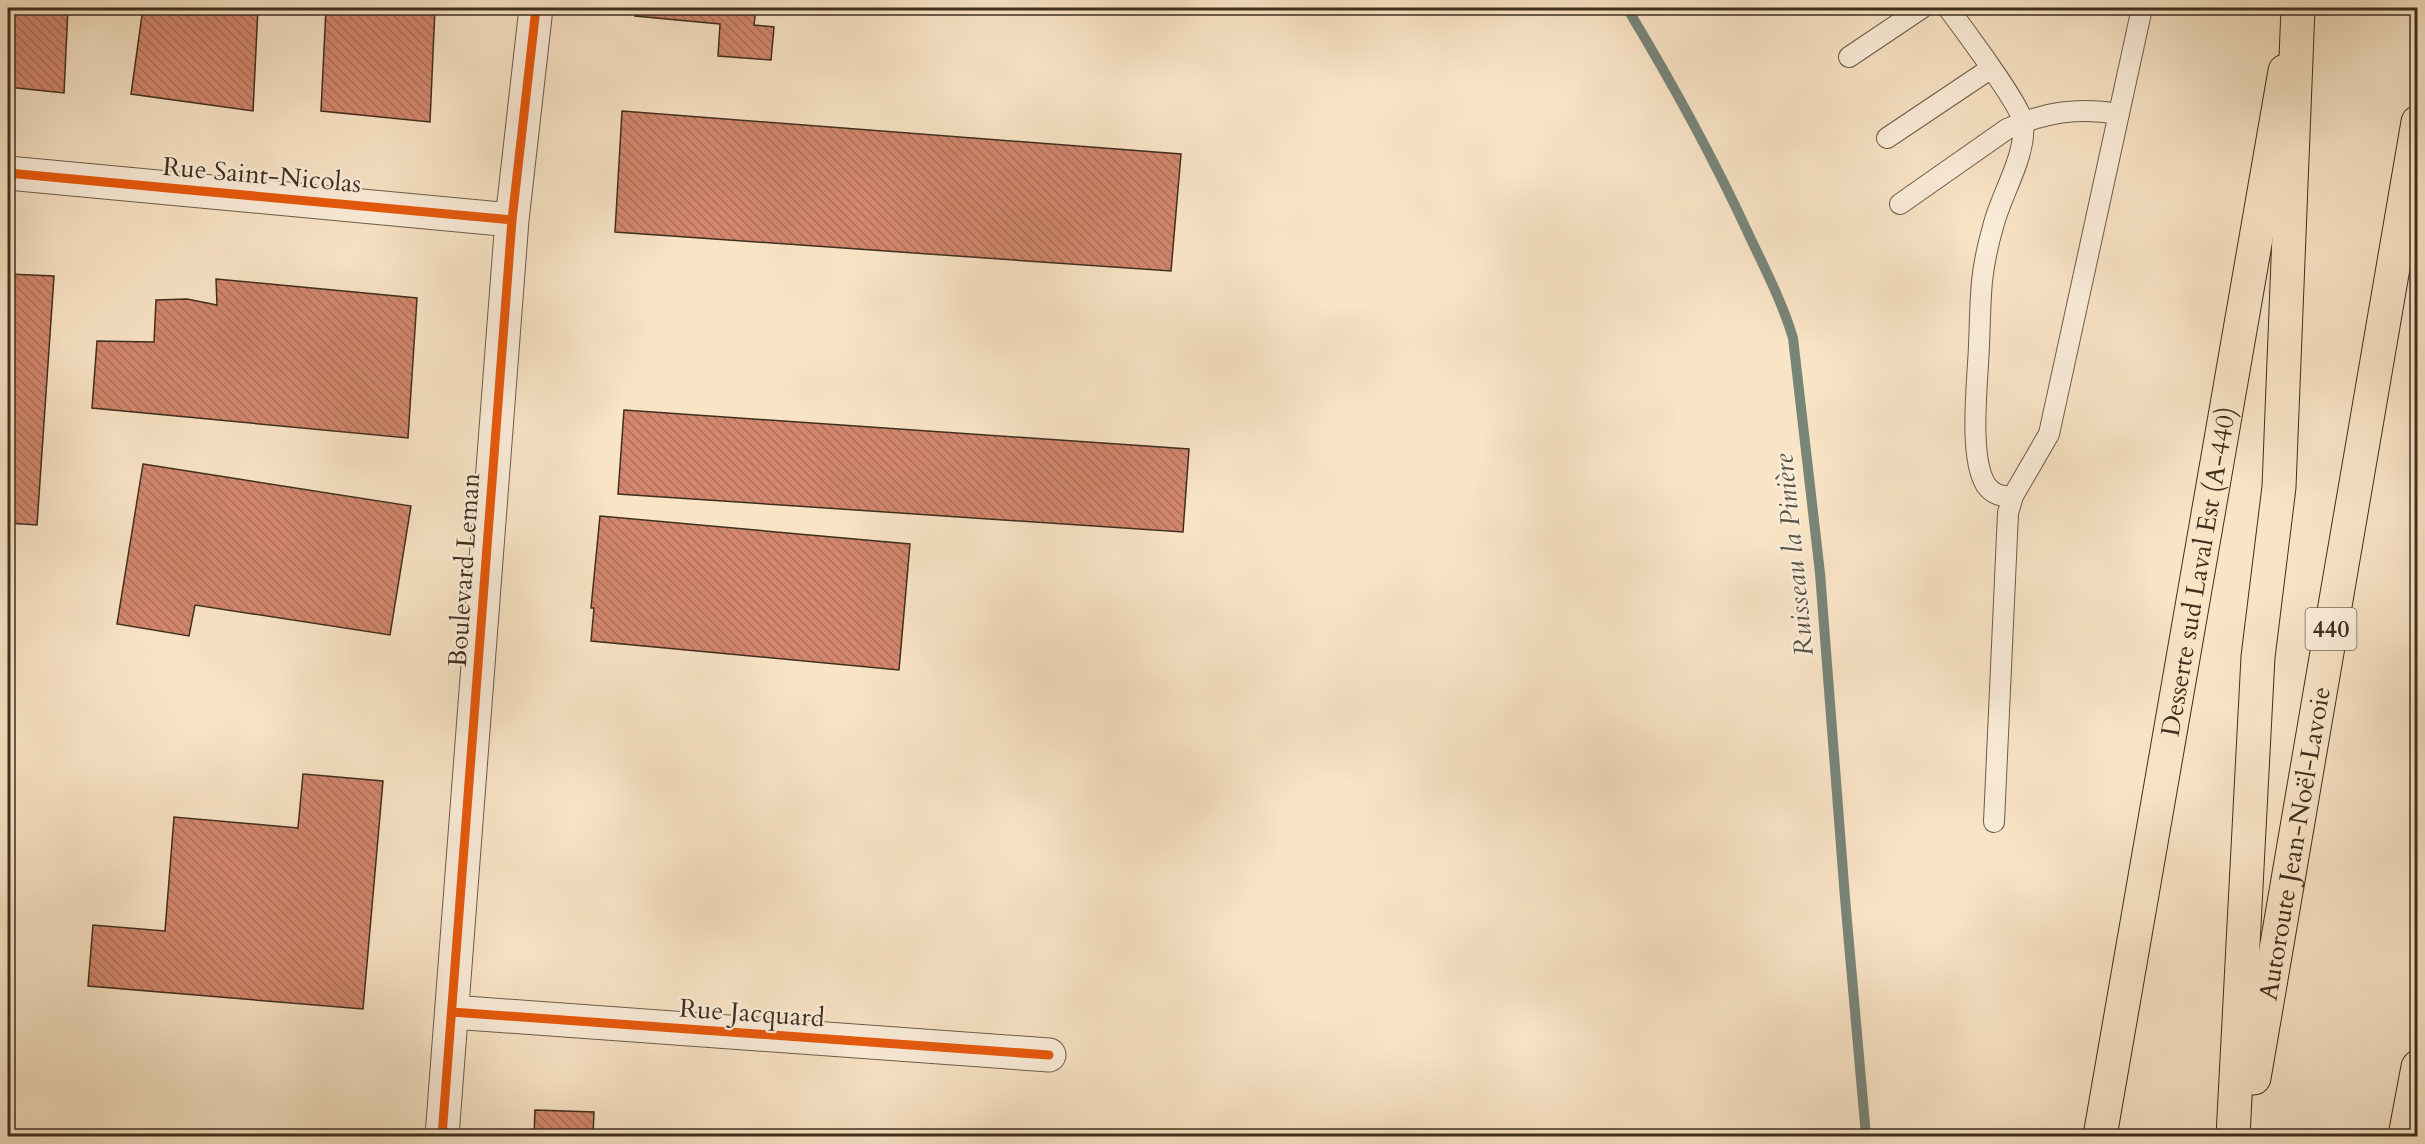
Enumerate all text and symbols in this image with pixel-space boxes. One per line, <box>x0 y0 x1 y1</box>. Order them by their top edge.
street label: Rue Saint-Nicolas <box>161 149 363 201</box>
street label: Desserte sud Laval Est (A-440) <box>2152 404 2244 739</box>
water label: Ruisseau la Pinière <box>1765 451 1823 658</box>
street label: Boulevard Leman <box>440 471 488 668</box>
road number: 440 <box>2306 608 2356 650</box>
street label: Autoroute Jean-Noël-Lavoie <box>2250 684 2338 1003</box>
street label: Rue Jacquard <box>678 990 826 1036</box>

